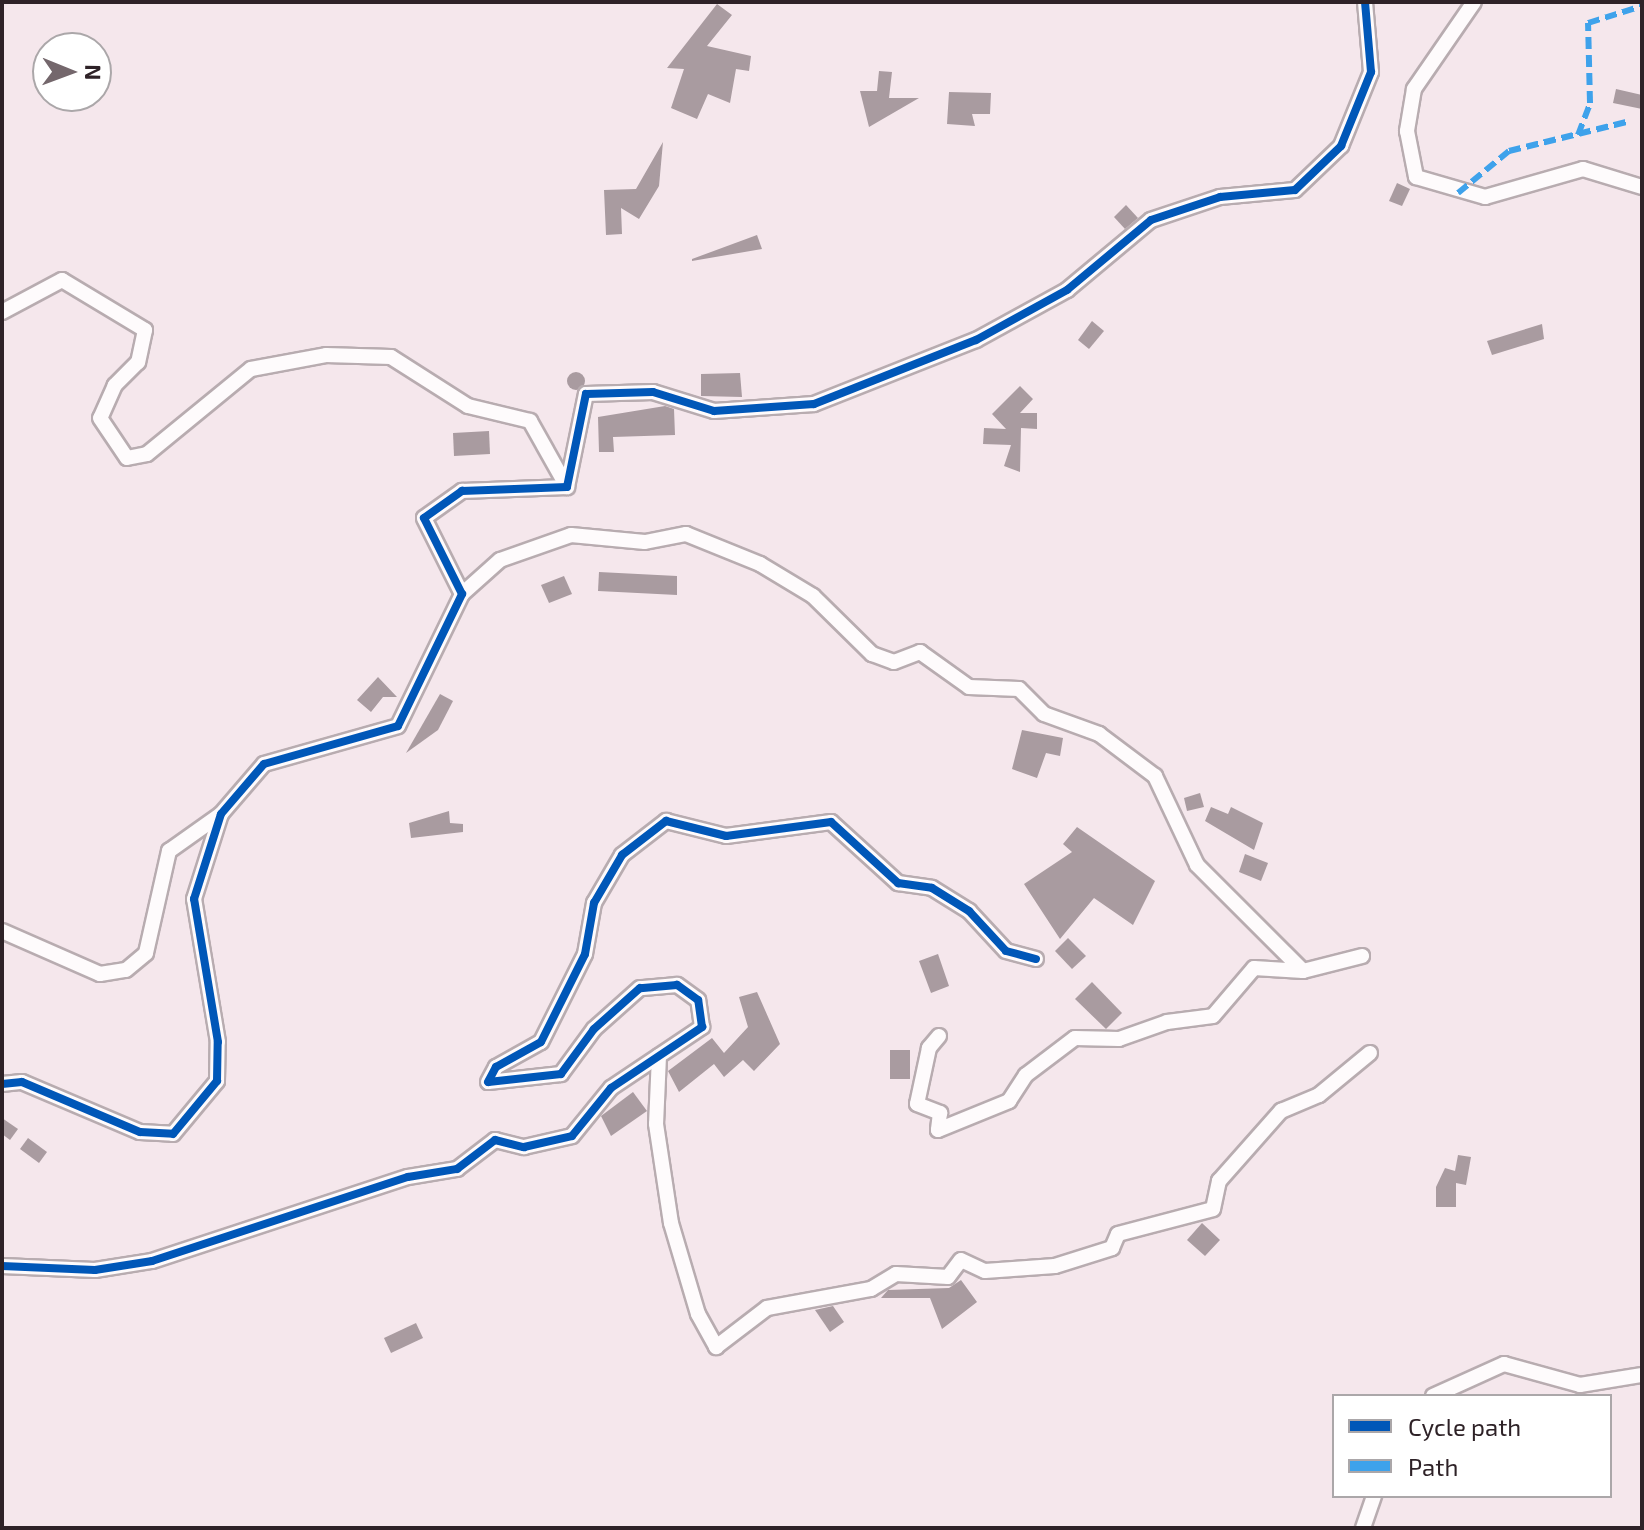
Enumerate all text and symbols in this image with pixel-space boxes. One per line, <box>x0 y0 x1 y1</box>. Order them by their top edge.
north arrow <box>32 32 112 112</box>
text: N <box>81 64 107 81</box>
legend <box>1332 1394 1612 1498</box>
text: Cycle path <box>1408 1412 1521 1441</box>
text: Path <box>1408 1452 1458 1481</box>

